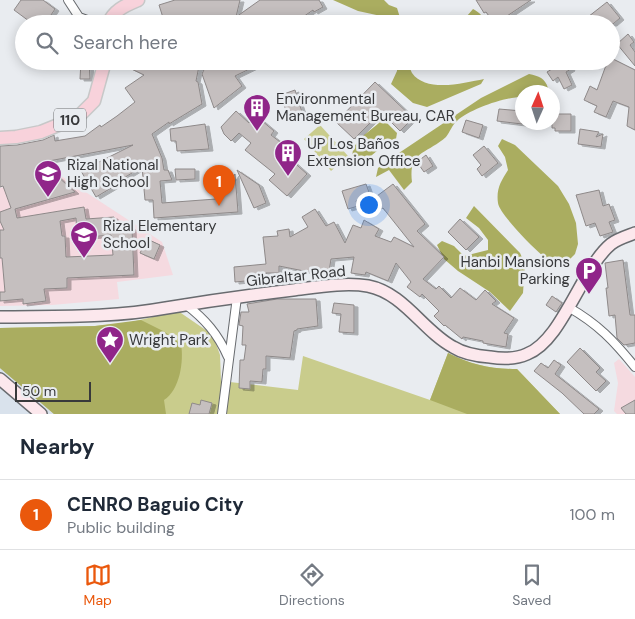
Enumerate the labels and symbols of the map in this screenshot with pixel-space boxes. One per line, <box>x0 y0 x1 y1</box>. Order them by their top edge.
north arrow <box>515 85 560 130</box>
place label: Environmental Management Bureau, CAR <box>276 89 455 126</box>
building icon: Environmental Management Bureau, CAR <box>242 93 272 132</box>
road number: 110 <box>54 108 86 132</box>
place label: UP Los Baños Extension Office <box>307 134 421 171</box>
building icon: UP Los Baños Extension Office <box>273 138 303 177</box>
place label: Rizal National High School <box>67 155 159 192</box>
school or university icon: Rizal National High School <box>33 159 63 198</box>
pin: 1 <box>203 165 235 206</box>
your location <box>356 192 382 218</box>
place label: Rizal Elementary School <box>103 216 217 253</box>
school or university icon: Rizal Elementary School <box>69 220 99 259</box>
place label: Hanbi Mansions Parking <box>460 252 570 289</box>
parking icon: Hanbi Mansions Parking <box>574 256 604 295</box>
street label: Gibraltar Road <box>245 261 347 291</box>
place icon: Wright Park <box>95 325 125 364</box>
place label: Wright Park <box>129 330 209 350</box>
scale bar <box>15 379 91 402</box>

